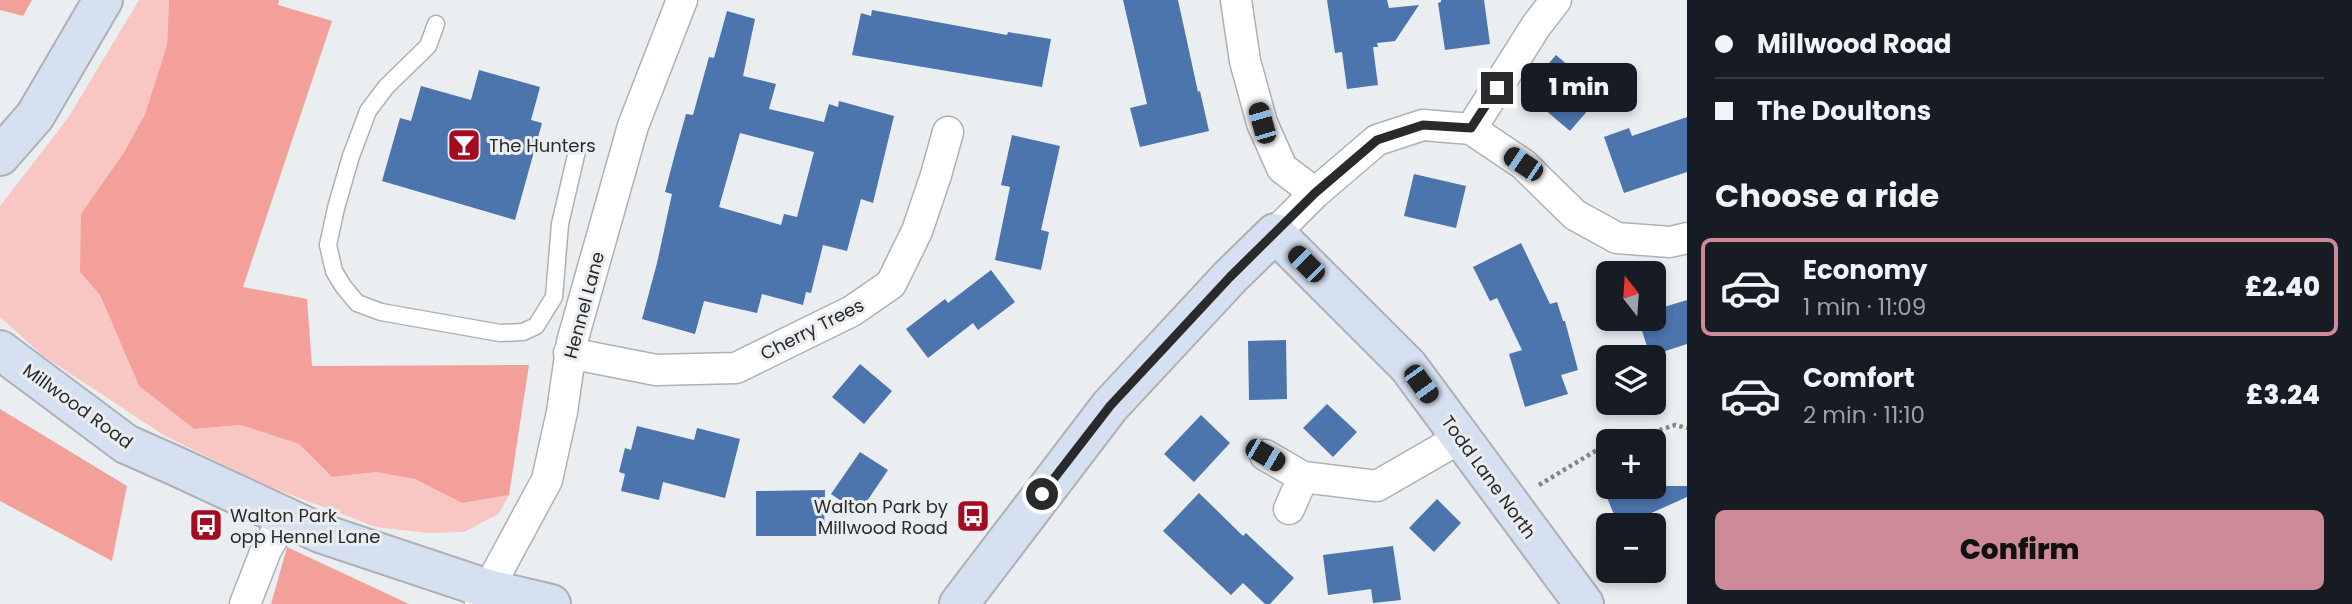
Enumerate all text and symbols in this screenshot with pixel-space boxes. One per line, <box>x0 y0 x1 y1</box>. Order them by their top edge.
text: Millwood Road <box>1757 26 1952 62</box>
callout: 1 min <box>1522 64 1637 112</box>
text: 1 min <box>1549 71 1609 103</box>
route end <box>1481 72 1513 104</box>
text: The Doultons <box>1757 93 1931 129</box>
car <box>1247 100 1278 146</box>
bar icon: The Hunters <box>445 126 483 164</box>
place label: The Hunters <box>489 133 596 158</box>
car <box>1500 144 1547 184</box>
text: Choose a ride <box>1715 173 1939 218</box>
car <box>1284 242 1329 286</box>
street label: Hennel Lane <box>558 249 610 361</box>
text: Economy <box>1803 252 1927 288</box>
icon: car <box>1719 256 1782 319</box>
north arrow <box>1596 261 1666 331</box>
map controls <box>1596 261 1666 583</box>
text: £2.40 <box>2245 269 2320 305</box>
text: 1 min · 11:09 <box>1803 291 1926 323</box>
street label: Cherry Trees <box>756 292 868 366</box>
button: layers <box>1596 345 1666 415</box>
street label: Millwood Road <box>18 358 138 454</box>
text: Comfort <box>1803 360 1915 396</box>
car <box>1401 361 1442 407</box>
icon: car <box>1719 364 1782 427</box>
text: £3.24 <box>2246 377 2320 413</box>
text: 2 min · 11:10 <box>1803 399 1925 431</box>
street label: Todd Lane North <box>1436 410 1542 544</box>
button: + <box>1596 429 1666 499</box>
car <box>1242 435 1289 475</box>
route start <box>1026 478 1058 510</box>
place label: Walton Park by Millwood Road <box>814 494 948 540</box>
bus stop icon: Walton Park by Millwood Road <box>954 497 992 535</box>
place label: Walton Park opp Hennel Lane <box>230 503 380 549</box>
bus stop icon: Walton Park opp Hennel Lane <box>187 506 225 544</box>
button: Confirm <box>1715 510 2324 590</box>
button: − <box>1596 513 1666 583</box>

